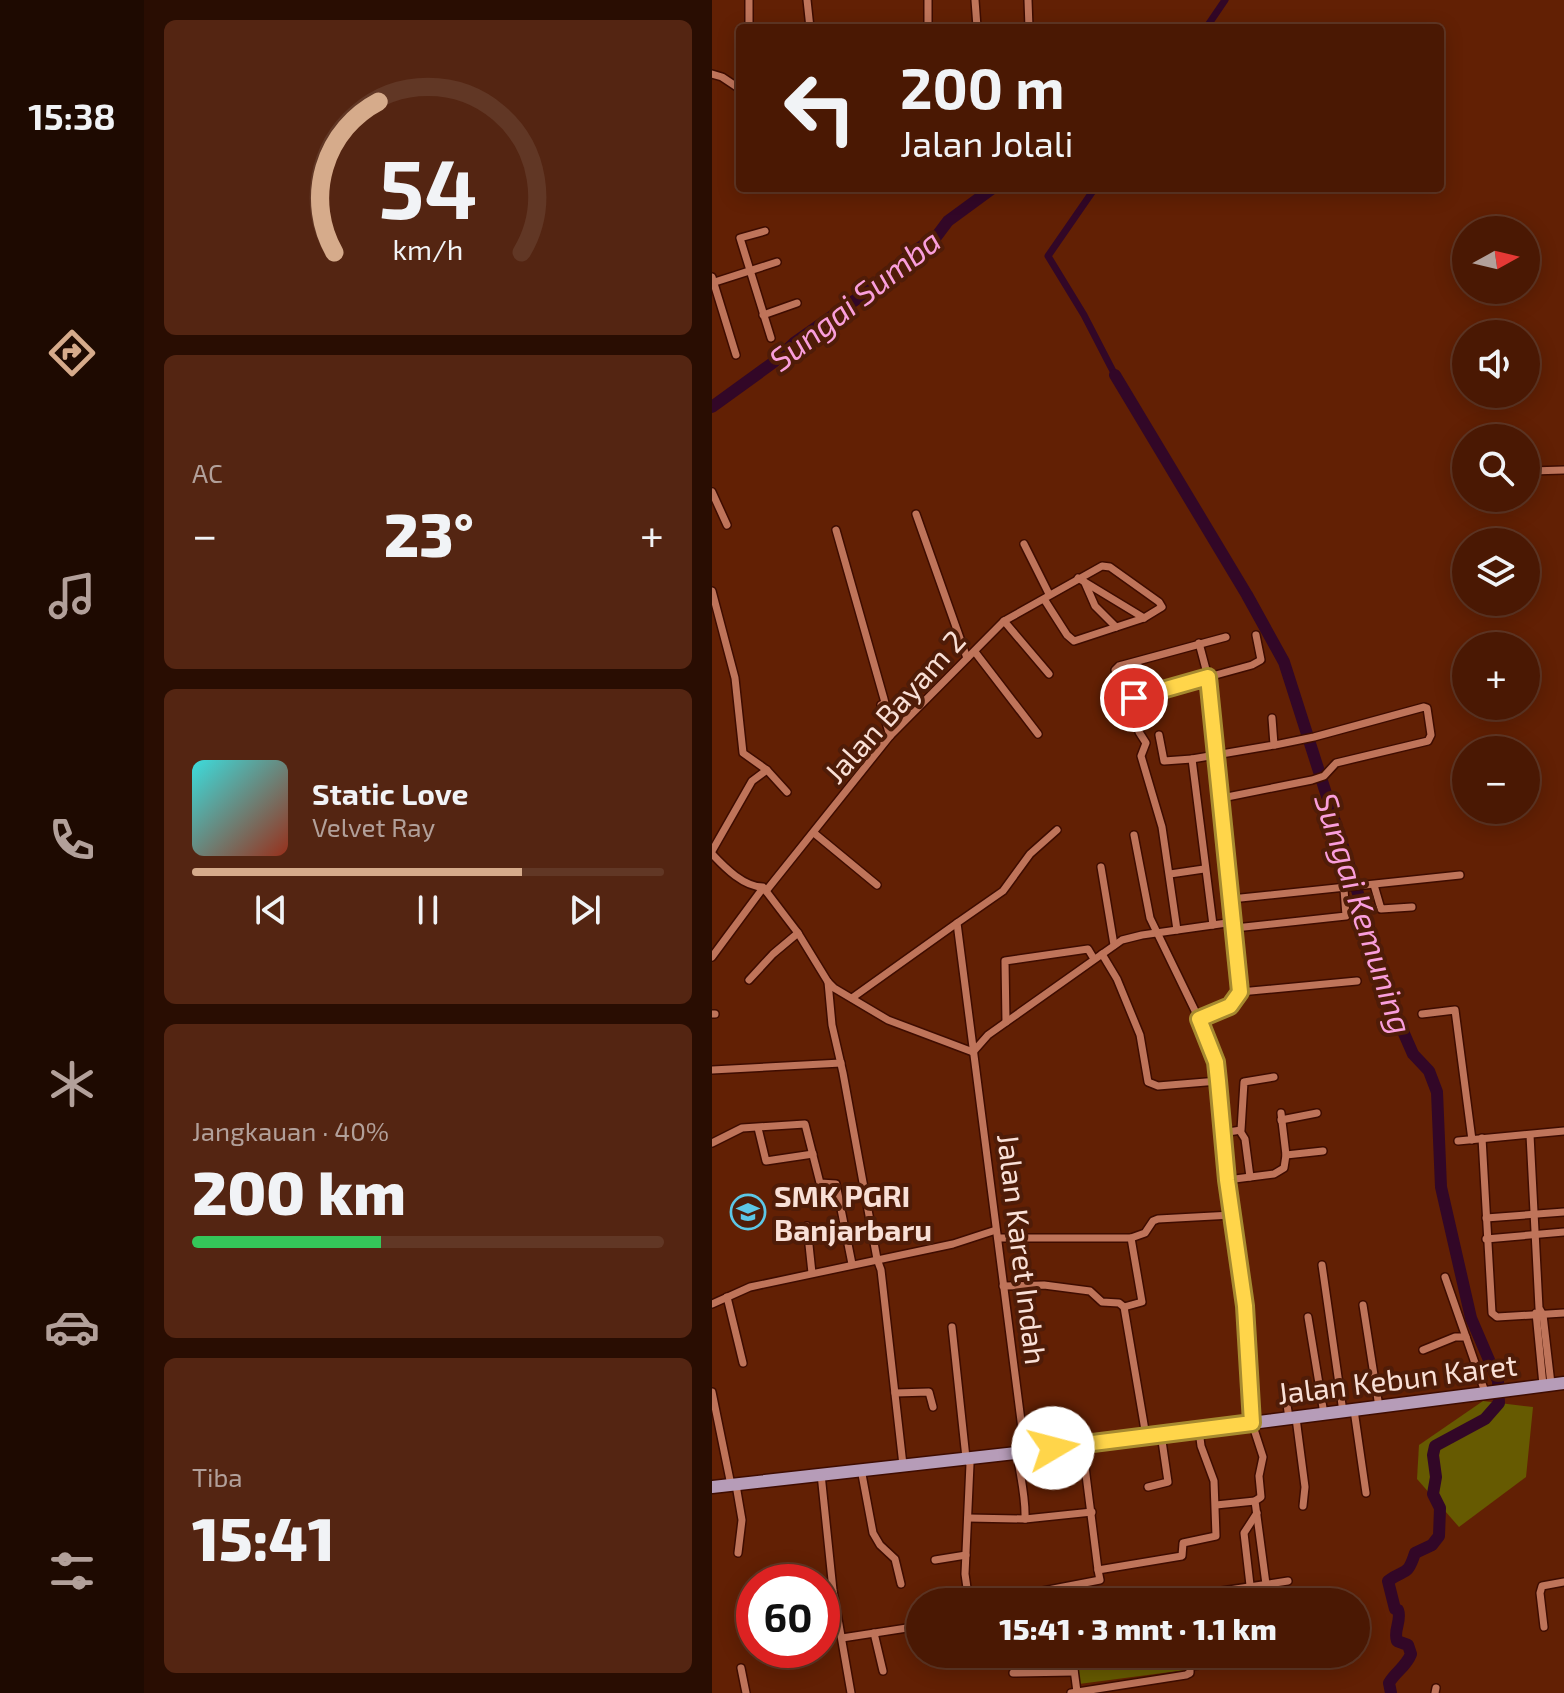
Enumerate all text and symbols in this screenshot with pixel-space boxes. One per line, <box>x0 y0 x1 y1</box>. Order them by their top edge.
text: 200 m <box>900 53 1065 120</box>
icon: left <box>768 56 872 160</box>
text: 15:38 <box>28 94 116 137</box>
text: Jalan Jolali <box>900 121 1073 164</box>
text: 54 <box>379 136 477 236</box>
north arrow <box>1452 216 1540 304</box>
map controls <box>1452 216 1540 824</box>
water label: Sungai Sumba <box>761 220 948 378</box>
text: km/h <box>393 231 463 266</box>
button: sound <box>1452 320 1540 408</box>
icon: directions <box>44 325 100 381</box>
button: search <box>1452 424 1540 512</box>
text: AC <box>192 457 223 488</box>
text: 23° <box>384 497 474 569</box>
text: − <box>192 507 218 560</box>
text: + <box>640 507 664 560</box>
button: layers <box>1452 528 1540 616</box>
icon: music <box>44 568 100 624</box>
street label: Jalan Bayam 2 <box>816 622 972 790</box>
button: + <box>1452 632 1540 720</box>
pin <box>1100 664 1168 732</box>
icon: arrive <box>1112 676 1156 720</box>
button: − <box>1452 736 1540 824</box>
text: Static Love <box>312 775 468 811</box>
water label: Sungai Kemuning <box>1307 788 1422 1039</box>
text: Velvet Ray <box>312 811 435 842</box>
icon: phone <box>44 812 100 868</box>
icon: previous <box>249 888 293 932</box>
icon: pause <box>406 888 450 932</box>
icon: next <box>563 888 607 932</box>
icon: climate <box>44 1056 100 1112</box>
text: Jangkauan · 40% <box>192 1115 389 1146</box>
street label: Jalan Karet Indah <box>991 1131 1055 1367</box>
text: 200 km <box>192 1155 406 1227</box>
place label: SMK PGRI Banjarbaru <box>774 1177 932 1247</box>
school or university icon: SMK PGRI Banjarbaru <box>729 1193 767 1231</box>
icon: car <box>44 1299 100 1355</box>
street label: Jalan Kebun Karet <box>1275 1345 1519 1411</box>
position arrow <box>1011 1406 1095 1490</box>
text: Tiba <box>192 1461 243 1492</box>
text: 15:41 <box>192 1501 335 1573</box>
icon: filters <box>44 1543 100 1599</box>
speed limit sign: 60 <box>736 1564 840 1668</box>
text: 15:41 · 3 mnt · 1.1 km <box>999 1610 1277 1646</box>

